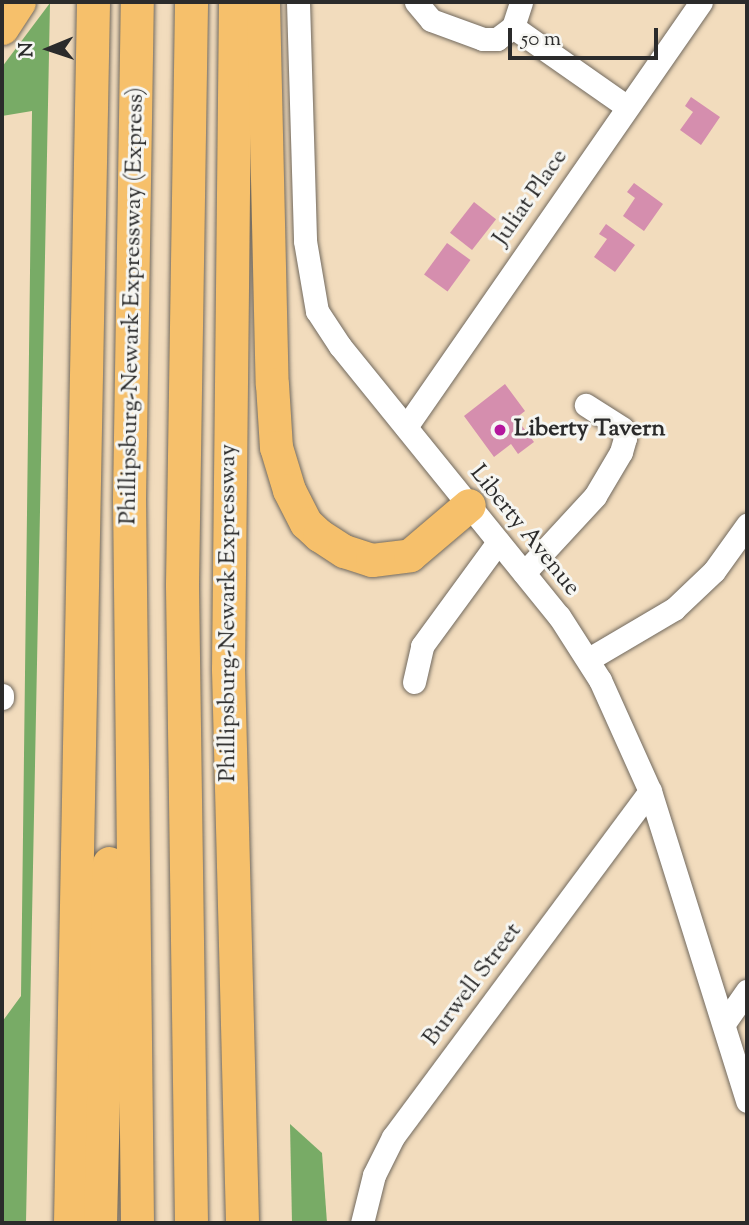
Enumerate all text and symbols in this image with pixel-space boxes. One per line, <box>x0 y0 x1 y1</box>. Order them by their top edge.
north arrow <box>14 14 84 84</box>
scale bar <box>511 14 662 58</box>
text: 50 m <box>521 25 561 55</box>
text: N <box>14 42 41 58</box>
street label: Phillipsburg-Newark Expressway (Express) <box>115 87 151 525</box>
street label: Juliat Place <box>487 144 575 252</box>
place label: Liberty Tavern <box>514 416 665 444</box>
marker: Liberty Tavern <box>492 422 508 438</box>
street label: Phillipsburg-Newark Expressway <box>215 444 243 782</box>
street label: Liberty Avenue <box>463 460 585 602</box>
street label: Burwell Street <box>417 918 529 1052</box>

